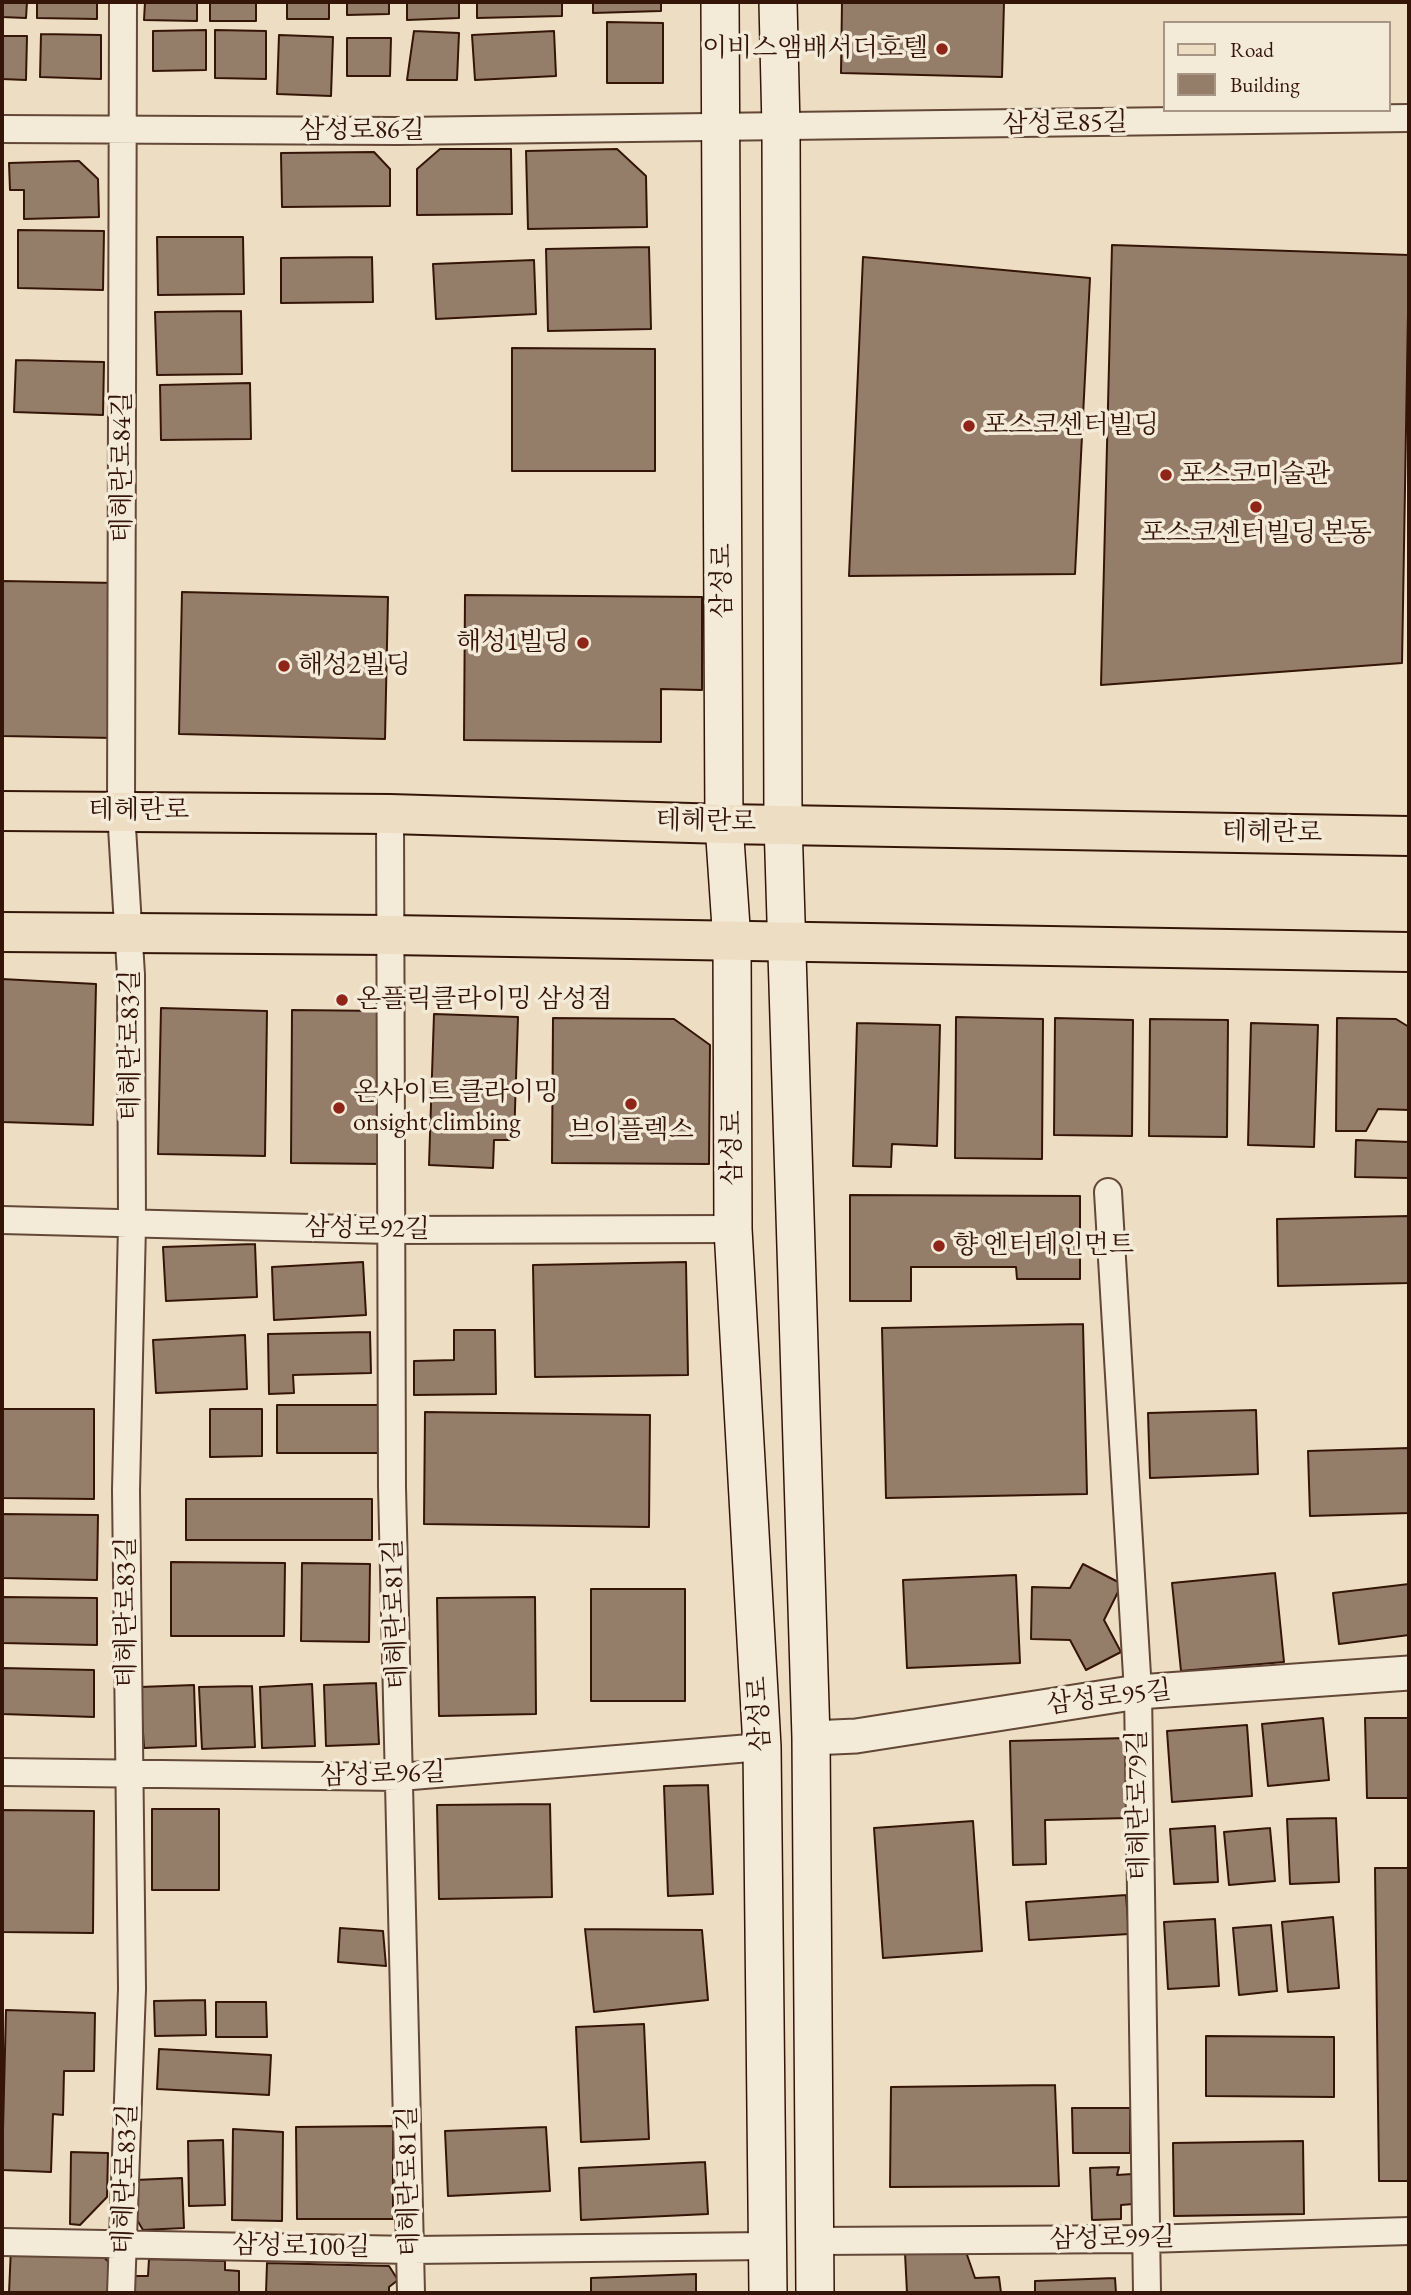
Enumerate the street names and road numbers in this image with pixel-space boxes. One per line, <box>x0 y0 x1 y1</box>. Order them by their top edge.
street label: 삼성로85길 <box>1002 107 1128 141</box>
street label: 삼성로86길 <box>299 115 425 147</box>
street label: 테헤란로84길 <box>107 392 139 542</box>
street label: 삼성로 <box>707 543 739 619</box>
street label: 테헤란로 <box>89 795 189 827</box>
street label: 테헤란로 <box>656 806 756 838</box>
street label: 테헤란로 <box>1222 817 1322 849</box>
street label: 테헤란로83길 <box>115 970 147 1120</box>
street label: 삼성로 <box>717 1110 749 1186</box>
street label: 삼성로92길 <box>304 1212 430 1246</box>
street label: 테헤란로83길 <box>111 1537 143 1687</box>
street label: 테헤란로81길 <box>378 1538 414 1690</box>
street label: 삼성로95길 <box>1045 1675 1173 1721</box>
street label: 삼성로 <box>742 1676 778 1752</box>
street label: 테헤란로79길 <box>1122 1729 1156 1881</box>
street label: 삼성로96길 <box>320 1757 446 1793</box>
street label: 테헤란로83길 <box>108 2103 144 2255</box>
street label: 테헤란로81길 <box>392 2105 426 2257</box>
street label: 삼성로99길 <box>1049 2222 1175 2256</box>
street label: 삼성로100길 <box>232 2230 370 2264</box>

